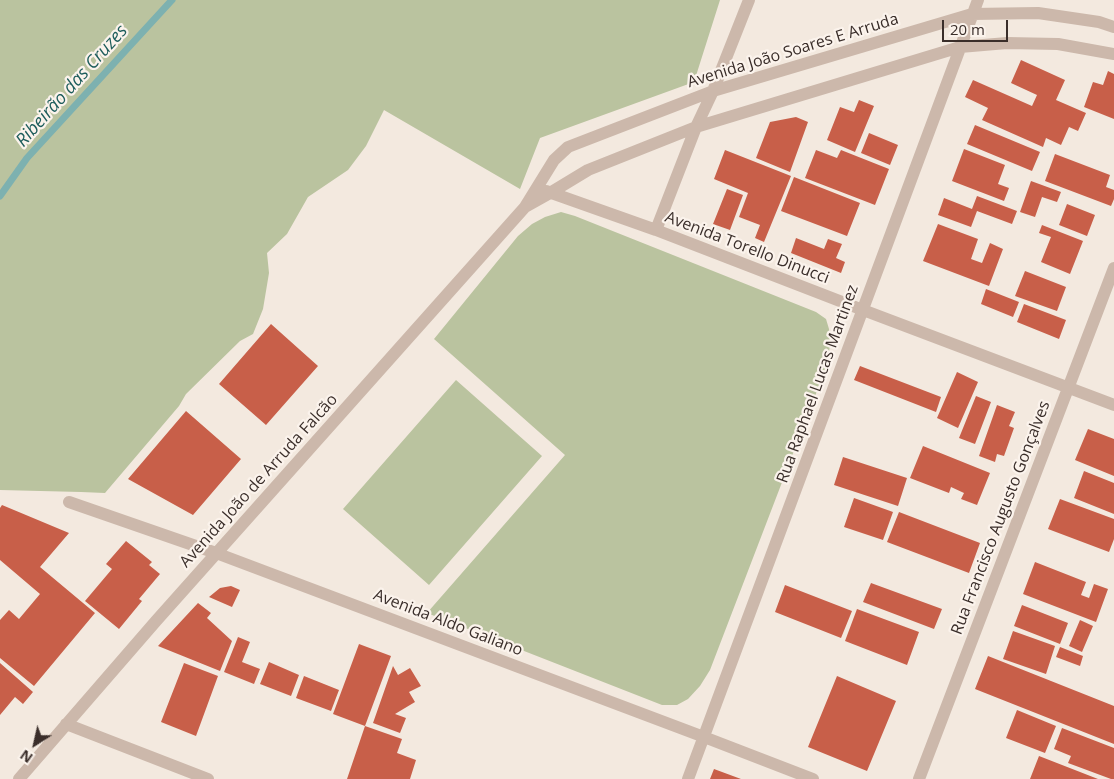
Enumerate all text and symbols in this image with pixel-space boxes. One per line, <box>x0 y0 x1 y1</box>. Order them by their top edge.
street label: Avenida João Soares E Arruda <box>685 10 901 92</box>
scale bar <box>944 10 1010 42</box>
text: 20 m <box>950 19 985 39</box>
water label: Ribeirão das Cruzes <box>12 21 132 151</box>
street label: Avenida Torello Dinucci <box>662 208 832 288</box>
street label: Rua Raphael Lucas Martinez <box>773 282 863 486</box>
street label: Avenida João de Arruda Falcão <box>176 390 342 572</box>
street label: Rua Francisco Augusto Gonçalves <box>947 398 1055 638</box>
street label: Avenida Aldo Galiano <box>371 586 525 660</box>
north arrow <box>10 719 60 769</box>
text: N <box>16 746 36 768</box>

